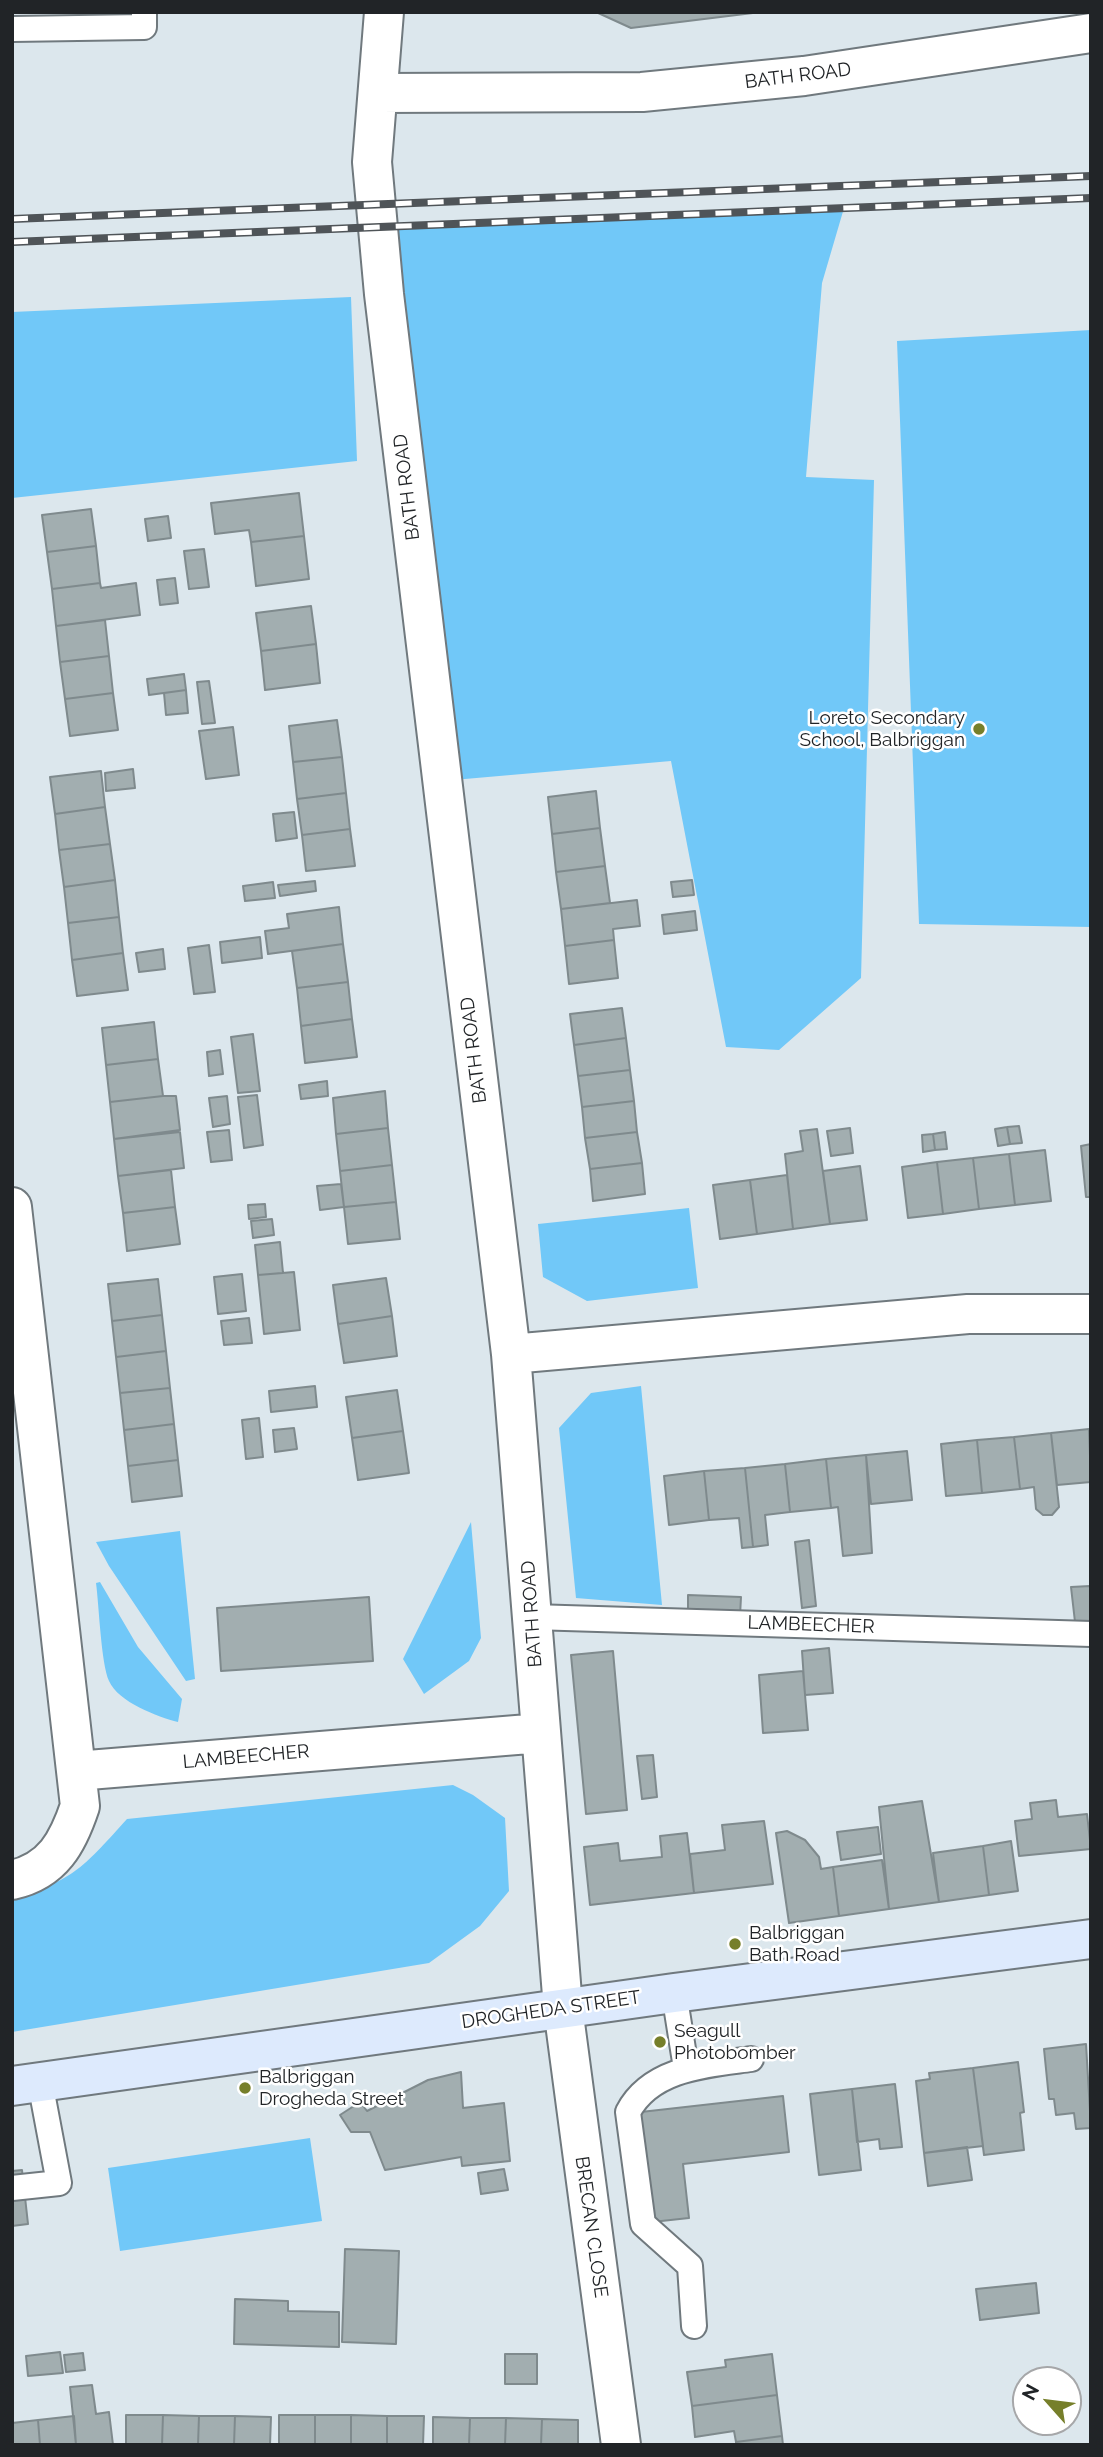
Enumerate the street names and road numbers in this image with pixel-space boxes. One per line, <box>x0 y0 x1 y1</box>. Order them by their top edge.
street label: BATH ROAD <box>744 58 852 94</box>
street label: BATH ROAD <box>389 433 425 541</box>
street label: BATH ROAD <box>456 996 492 1104</box>
street label: BATH ROAD <box>517 1560 547 1668</box>
street label: LAMBEECHER <box>747 1611 875 1639</box>
street label: LAMBEECHER <box>182 1740 310 1774</box>
street label: DROGHEDA STREET <box>460 1986 642 2034</box>
street label: BRECAN CLOSE <box>570 2155 612 2299</box>

